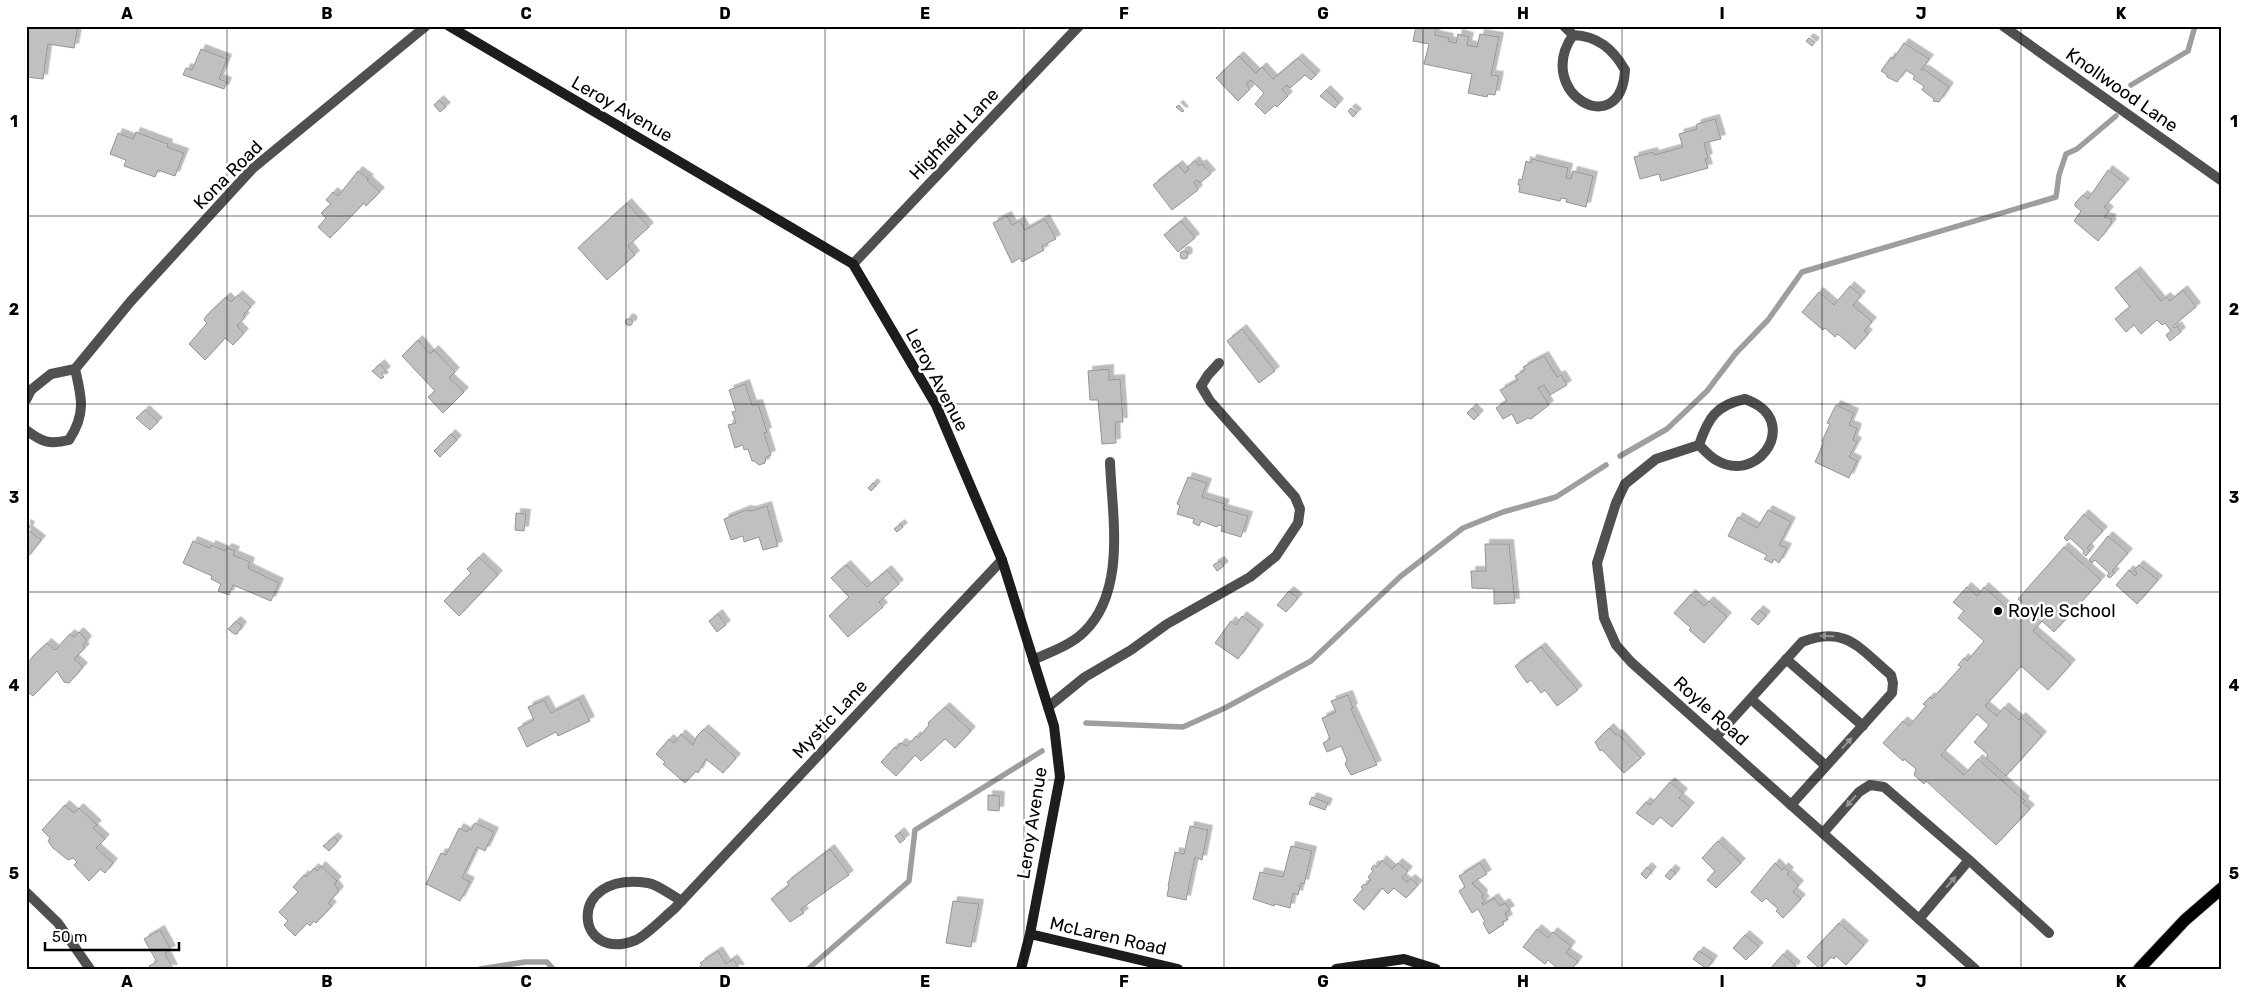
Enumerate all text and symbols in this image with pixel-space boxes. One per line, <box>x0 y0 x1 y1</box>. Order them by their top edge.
text: A <box>121 4 133 23</box>
text: B <box>321 4 333 23</box>
text: C <box>520 4 532 23</box>
text: D <box>719 4 731 23</box>
text: E <box>920 4 930 23</box>
text: F <box>1119 4 1129 23</box>
text: G <box>1317 4 1329 23</box>
text: H <box>1517 4 1529 23</box>
text: I <box>1719 4 1725 23</box>
text: J <box>1916 4 1926 23</box>
text: K <box>2116 4 2127 23</box>
street label: Knollwood Lane <box>2062 43 2182 137</box>
street label: Leroy Avenue <box>568 71 676 147</box>
street label: Highfield Lane <box>905 83 1003 185</box>
text: 1 <box>10 112 18 131</box>
text: 1 <box>2230 112 2238 131</box>
street label: Kona Road <box>189 136 267 214</box>
text: 2 <box>9 300 19 319</box>
text: 2 <box>2229 300 2239 319</box>
street label: Leroy Avenue <box>901 325 973 435</box>
text: 3 <box>9 488 19 507</box>
text: 3 <box>2229 488 2239 507</box>
place label: Royle School <box>2008 600 2116 622</box>
marker: Royle School <box>1992 605 2004 617</box>
one-way arrow <box>1819 632 1835 640</box>
street label: Royle Road <box>1669 672 1753 750</box>
street label: Mystic Lane <box>788 675 872 763</box>
text: 4 <box>9 676 20 695</box>
text: 4 <box>2229 676 2240 695</box>
one-way arrow <box>1842 736 1853 749</box>
street label: Leroy Avenue <box>1012 765 1052 881</box>
one-way arrow <box>1846 794 1857 807</box>
text: 5 <box>9 864 19 883</box>
text: 5 <box>2229 864 2239 883</box>
one-way arrow <box>1945 875 1956 888</box>
street label: McLaren Road <box>1048 912 1168 960</box>
scale bar <box>45 920 179 952</box>
text: 50 m <box>52 928 87 946</box>
text: A <box>121 972 133 991</box>
text: B <box>321 972 333 991</box>
text: C <box>520 972 532 991</box>
text: D <box>719 972 731 991</box>
text: E <box>920 972 930 991</box>
text: F <box>1119 972 1129 991</box>
text: G <box>1317 972 1329 991</box>
text: H <box>1517 972 1529 991</box>
text: I <box>1719 972 1725 991</box>
text: J <box>1916 972 1926 991</box>
text: K <box>2116 972 2127 991</box>

